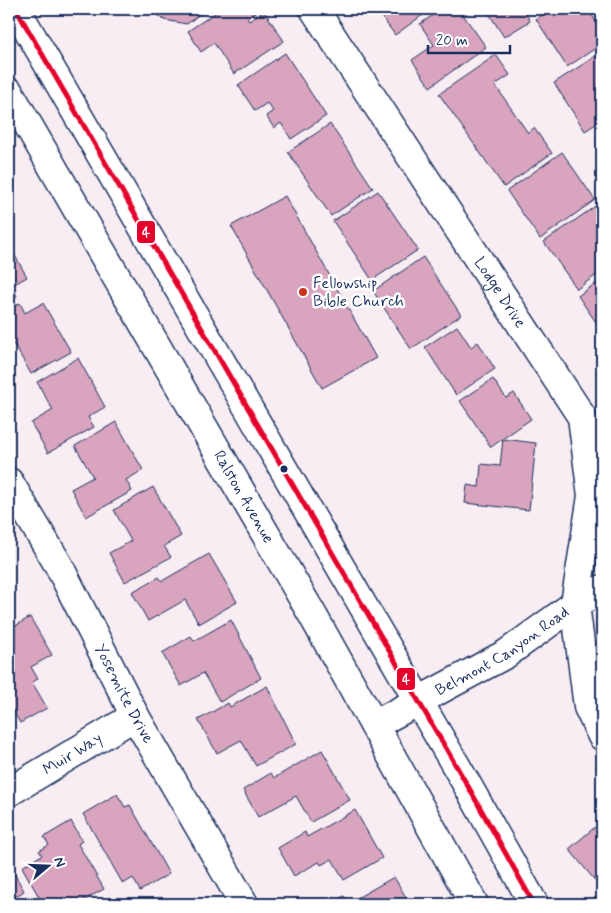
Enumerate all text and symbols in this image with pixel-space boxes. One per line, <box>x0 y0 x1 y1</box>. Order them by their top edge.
scale bar <box>428 22 511 54</box>
text: 20 m <box>436 31 468 51</box>
line badge: 4 <box>136 220 156 244</box>
text: 4 <box>142 224 151 242</box>
street label: Lodge Drive <box>469 253 531 332</box>
place label: Fellowship Bible Church <box>313 273 404 312</box>
marker: Fellowship Bible Church <box>297 286 309 298</box>
street label: Ralston Avenue <box>209 446 279 547</box>
unlabelled marker <box>279 464 289 474</box>
street label: Belmont Canyon Road <box>431 601 573 701</box>
street label: Yosemite Drive <box>90 640 159 747</box>
line badge: 4 <box>396 667 416 691</box>
text: 4 <box>402 671 411 689</box>
street label: Muir Way <box>39 728 106 780</box>
north arrow <box>22 840 72 890</box>
text: N <box>49 855 69 869</box>

